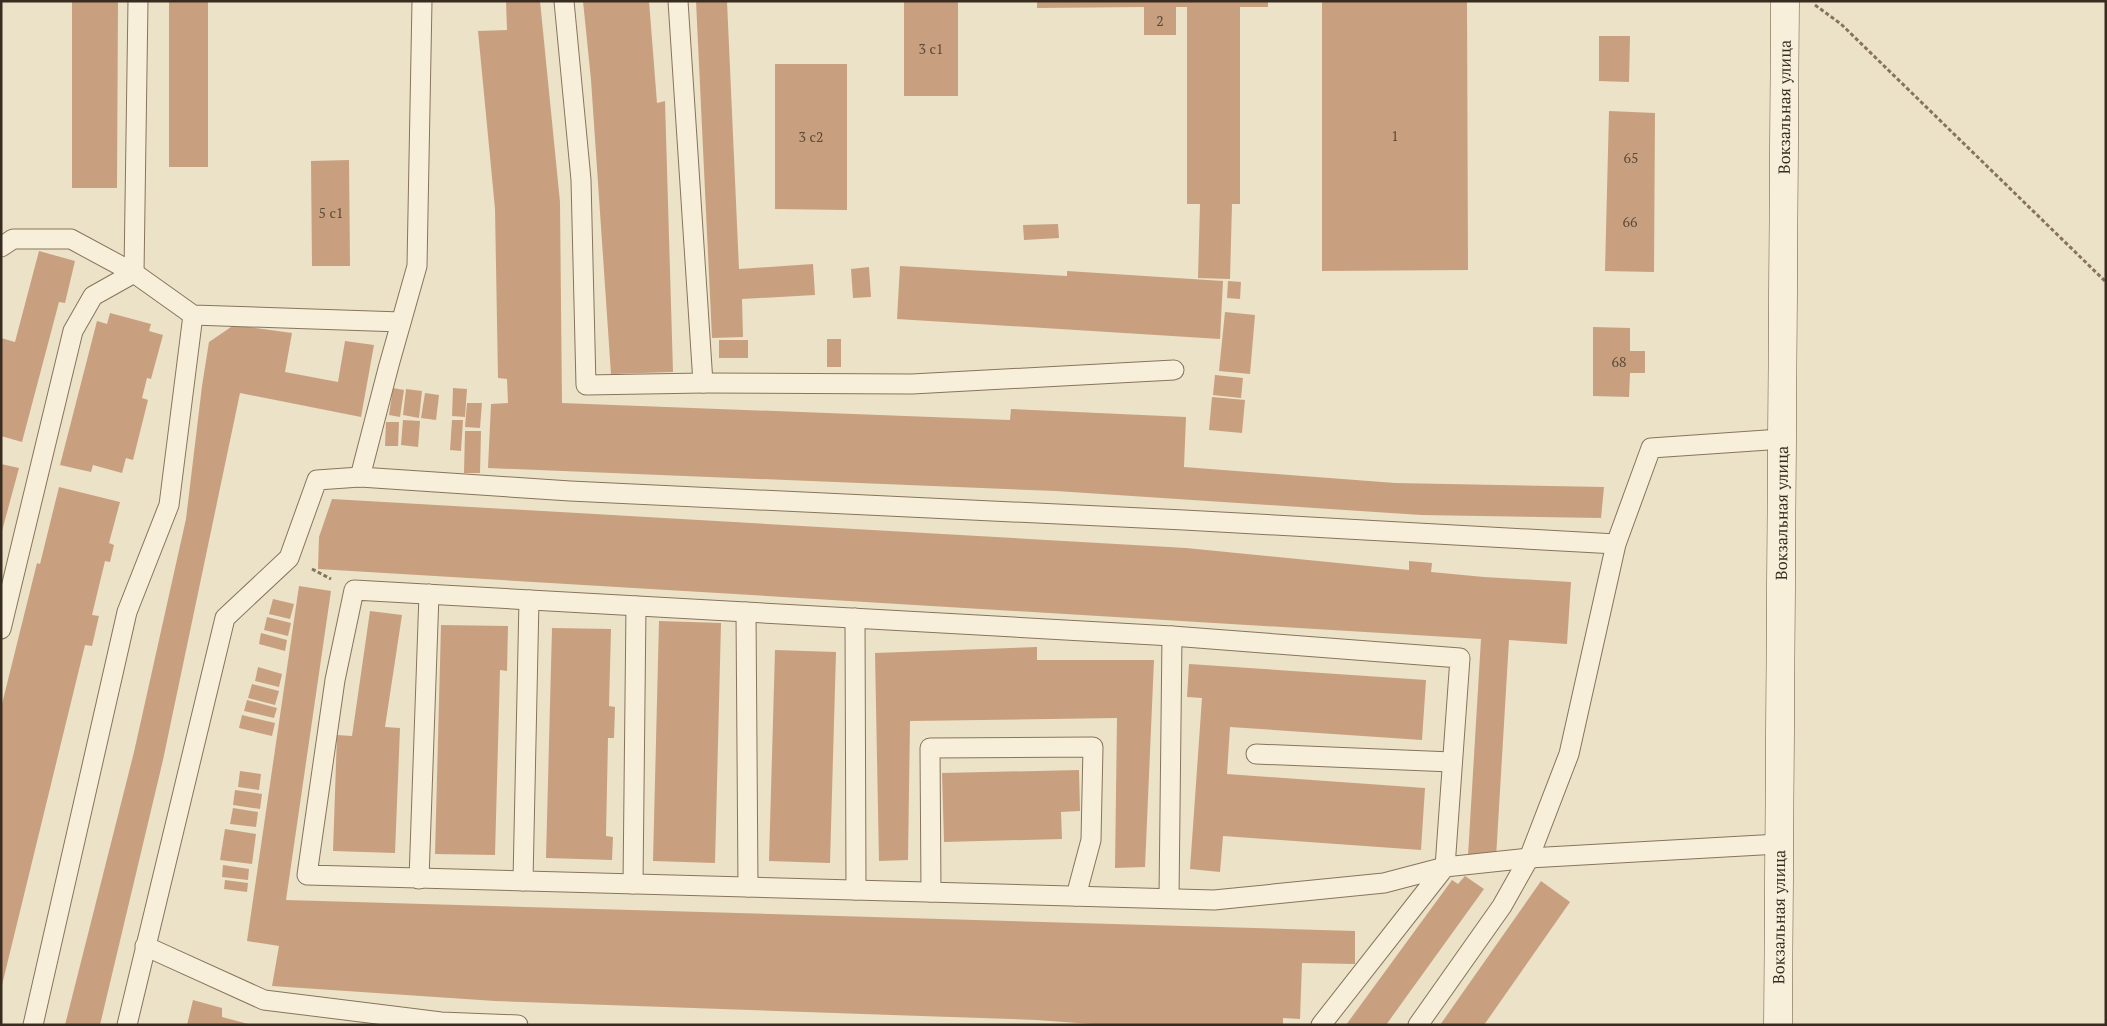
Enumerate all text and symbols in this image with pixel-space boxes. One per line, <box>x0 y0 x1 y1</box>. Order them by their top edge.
house number: 2 <box>1156 11 1164 30</box>
house number: 3 с1 <box>919 39 943 58</box>
street label: Вокзальная улица <box>1773 40 1796 174</box>
house number: 1 <box>1391 126 1399 145</box>
house number: 3 с2 <box>799 127 823 146</box>
house number: 65 <box>1624 148 1638 167</box>
house number: 5 с1 <box>319 203 343 222</box>
house number: 66 <box>1623 212 1638 231</box>
house number: 68 <box>1612 352 1626 371</box>
street label: Вокзальная улица <box>1770 446 1793 580</box>
street label: Вокзальная улица <box>1767 850 1790 984</box>

